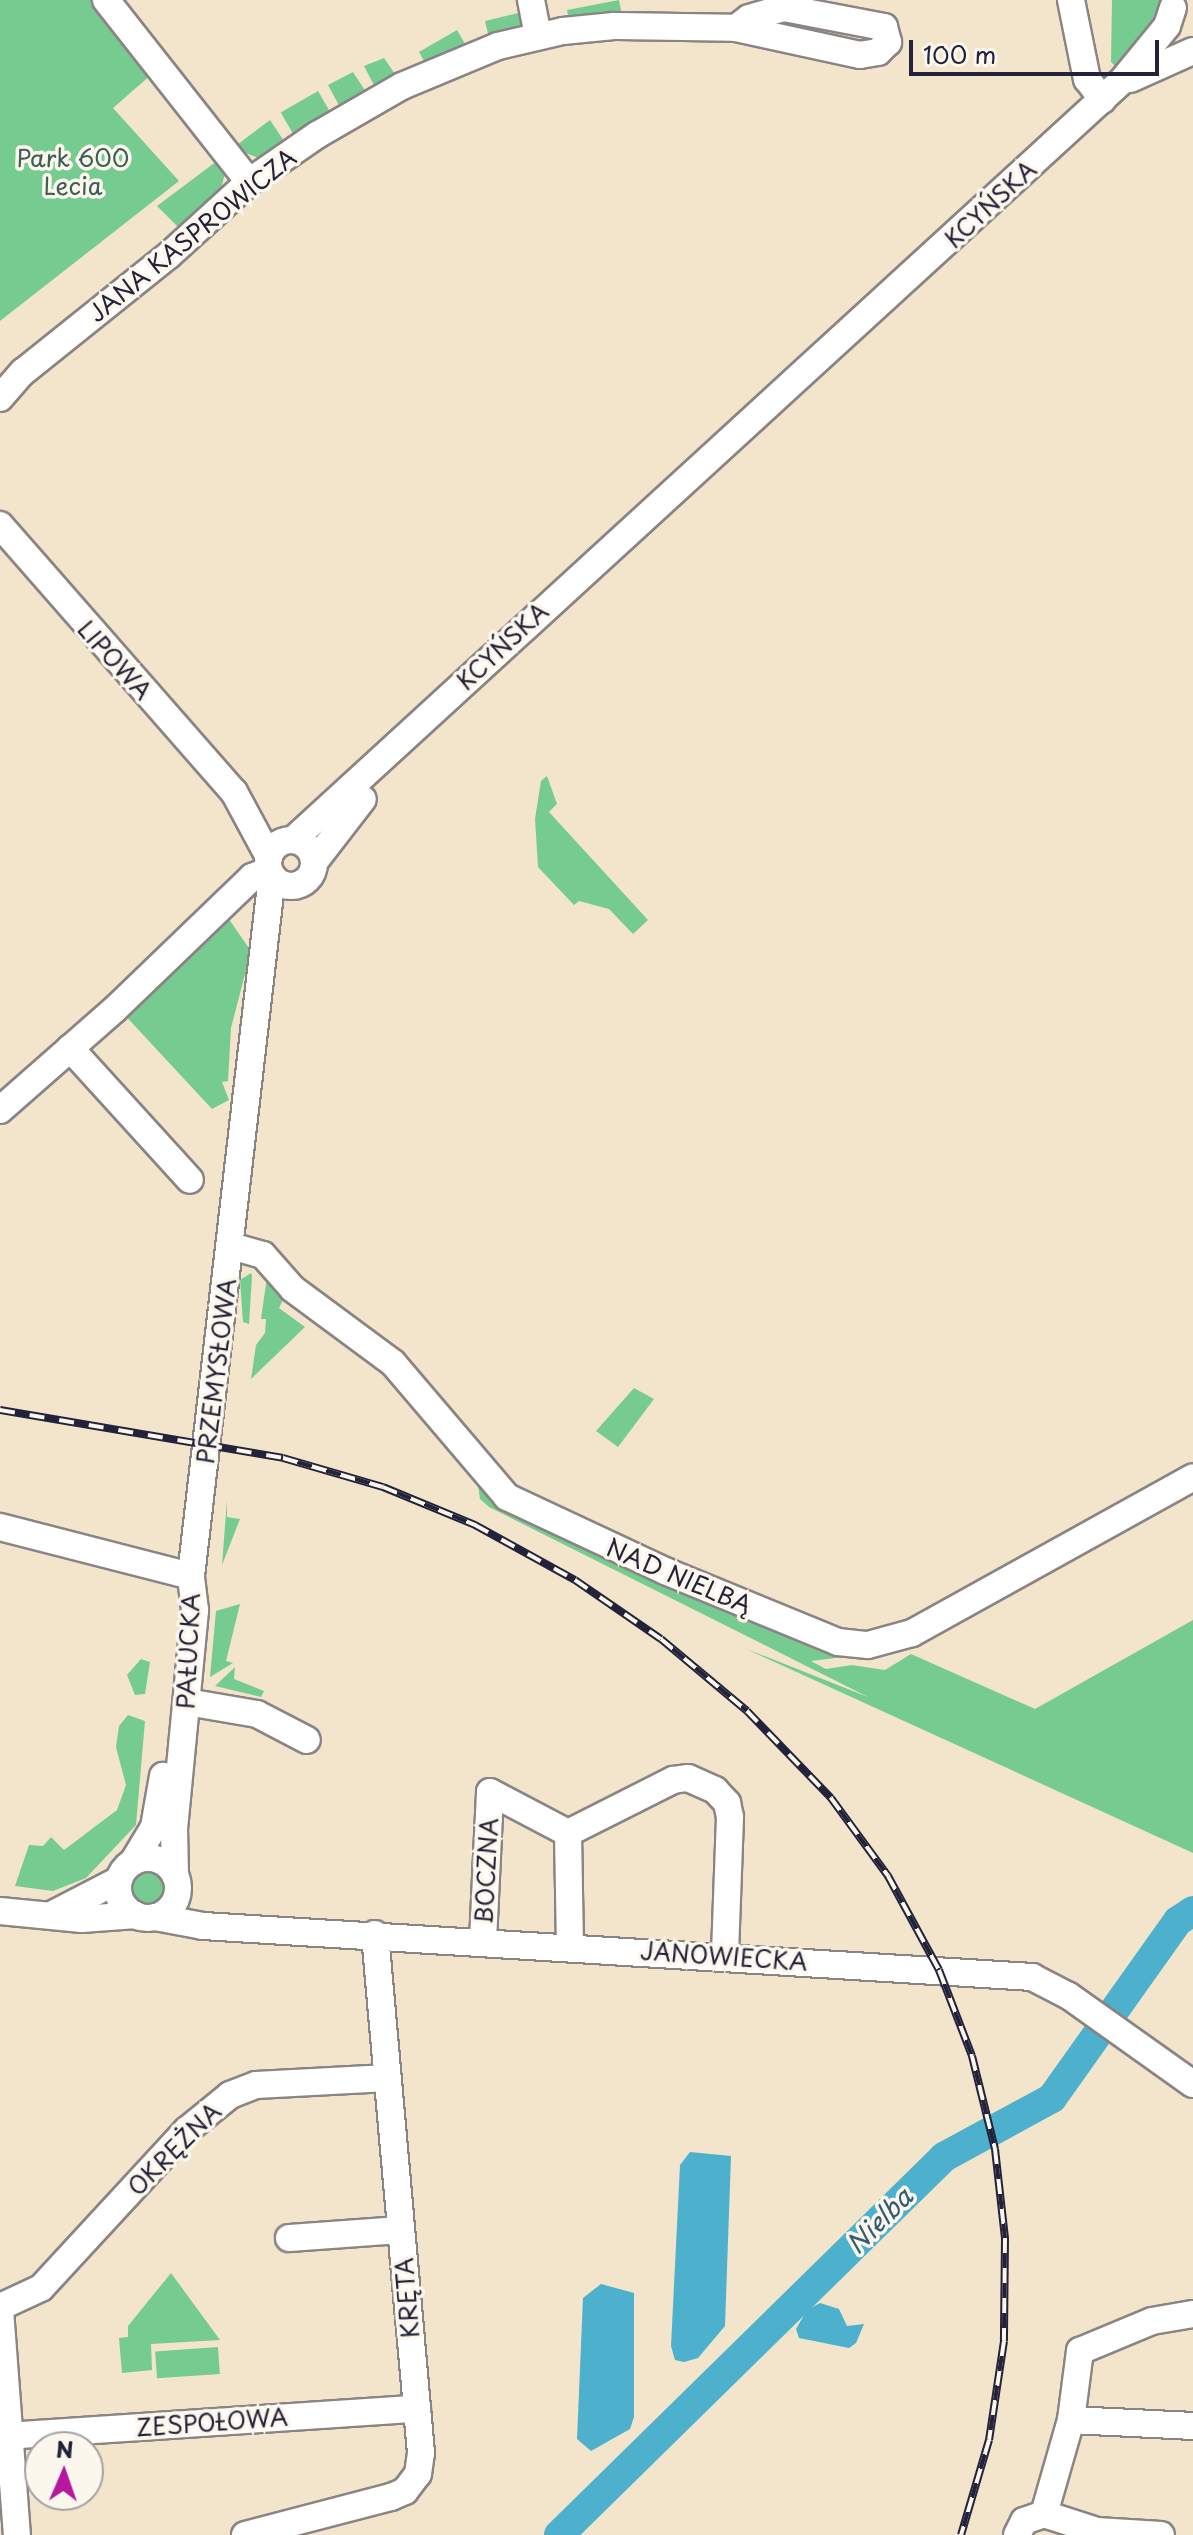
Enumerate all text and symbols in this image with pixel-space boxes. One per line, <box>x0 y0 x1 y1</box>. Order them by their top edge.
scale bar <box>913 24 1163 74</box>
text: 100 m <box>923 36 996 72</box>
street label: JANA KASPROWICZA <box>83 143 301 327</box>
park label: Park 600 Lecia <box>16 144 130 200</box>
street label: KCYŃSKA <box>938 154 1042 254</box>
street label: KCYŃSKA <box>450 596 554 696</box>
street label: LIPOWA <box>72 615 158 705</box>
street label: PRZEMYSŁOWA <box>190 1277 242 1465</box>
street label: NAD NIELBĄ <box>603 1533 755 1619</box>
street label: PAŁUCKA <box>171 1592 205 1710</box>
street label: BOCZNA <box>469 1817 503 1925</box>
street label: JANOWIECKA <box>639 1936 809 1976</box>
street label: OKRĘŻNA <box>122 2097 226 2201</box>
water label: Nielba <box>840 2181 918 2259</box>
street label: KRĘTA <box>389 2257 425 2339</box>
street label: ZESPOŁOWA <box>135 2402 289 2442</box>
north arrow <box>24 2431 104 2511</box>
text: N <box>55 2432 74 2465</box>

